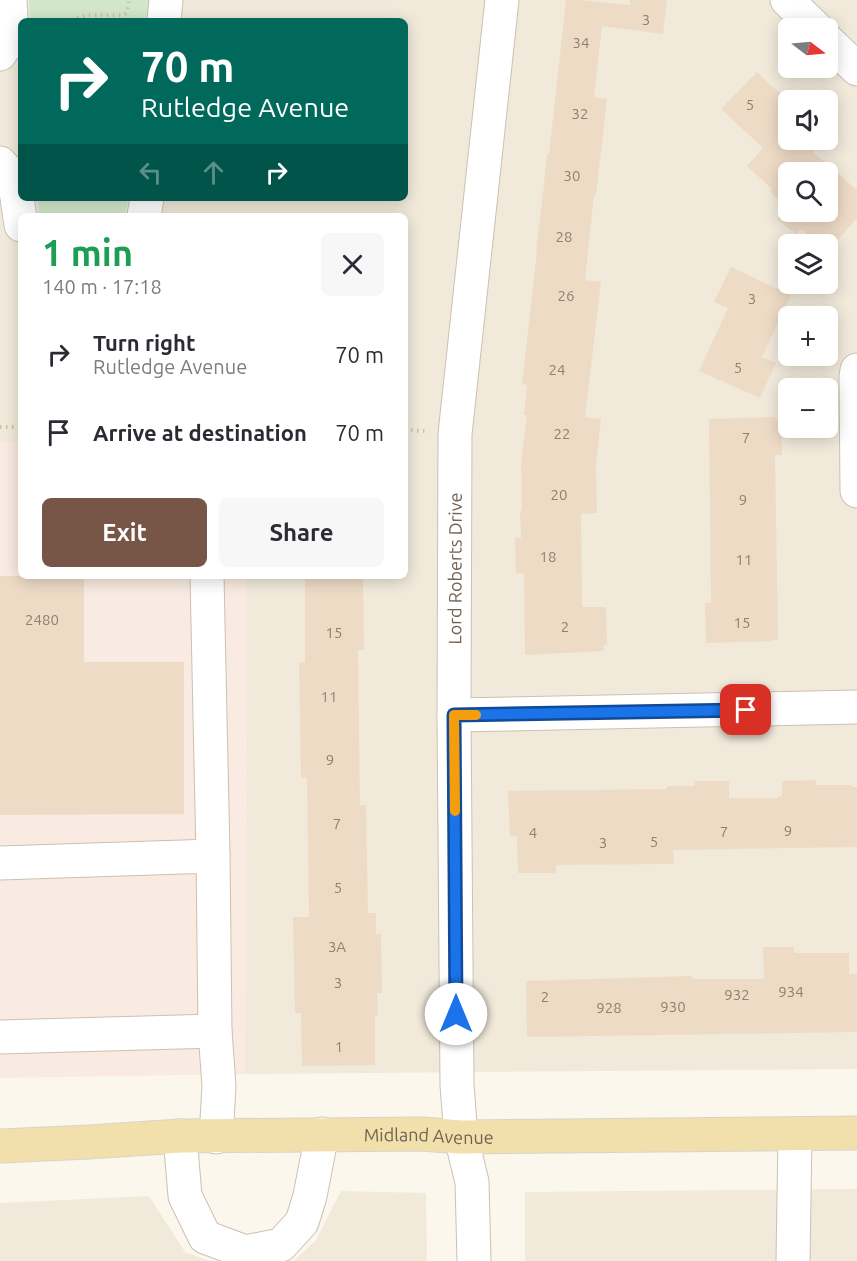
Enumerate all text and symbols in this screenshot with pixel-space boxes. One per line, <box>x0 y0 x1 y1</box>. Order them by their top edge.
house number: 3 <box>642 11 650 28</box>
north arrow <box>778 18 838 78</box>
map controls <box>778 18 838 438</box>
house number: 34 <box>573 34 589 51</box>
icon: right <box>42 42 120 120</box>
text: 70 m <box>141 43 235 90</box>
button: sound <box>778 90 838 150</box>
text: Rutledge Avenue <box>141 92 349 122</box>
house number: 5 <box>746 96 754 113</box>
house number: 32 <box>572 105 588 122</box>
icon: left <box>134 156 167 189</box>
icon: ahead <box>197 156 230 189</box>
icon: right <box>260 156 293 189</box>
button: search <box>778 162 838 222</box>
house number: 30 <box>564 167 580 184</box>
house number: 28 <box>556 228 572 245</box>
text: 1 min <box>42 232 133 273</box>
button: close <box>321 233 384 296</box>
button: layers <box>778 234 838 294</box>
text: 140 m · 17:18 <box>42 275 162 298</box>
house number: 26 <box>558 287 574 304</box>
house number: 3 <box>748 290 756 307</box>
button: + <box>778 306 838 366</box>
text: Turn right <box>93 330 195 355</box>
icon: right <box>42 338 75 371</box>
text: 70 m <box>335 342 384 367</box>
text: Rutledge Avenue <box>93 355 247 378</box>
house number: 5 <box>734 359 742 376</box>
house number: 24 <box>549 361 565 378</box>
button: − <box>778 378 838 438</box>
icon: arrive <box>42 416 75 449</box>
text: Arrive at destination <box>93 420 307 445</box>
text: 70 m <box>335 420 384 445</box>
house number: 22 <box>554 425 570 442</box>
house number: 7 <box>742 429 750 446</box>
house number: 20 <box>551 486 567 503</box>
house number: 9 <box>739 491 747 508</box>
street label: Lord Roberts Drive <box>444 493 465 644</box>
button: Exit <box>42 498 207 567</box>
button: Share <box>219 498 384 567</box>
house number: 18 <box>540 548 556 565</box>
house number: 11 <box>736 551 752 568</box>
house number: 2480 <box>25 611 59 628</box>
house number: 15 <box>734 614 750 631</box>
house number: 2 <box>561 618 569 635</box>
house number: 15 <box>326 624 342 641</box>
pin <box>720 684 771 735</box>
house number: 11 <box>321 688 337 705</box>
icon: arrive <box>729 693 762 726</box>
house number: 9 <box>326 751 334 768</box>
house number: 7 <box>333 815 341 832</box>
house number: 9 <box>784 822 792 839</box>
house number: 7 <box>720 823 728 840</box>
house number: 4 <box>529 824 537 841</box>
house number: 5 <box>650 833 658 850</box>
house number: 3 <box>599 834 607 851</box>
house number: 5 <box>334 879 342 896</box>
house number: 3A <box>328 938 346 955</box>
house number: 3 <box>334 974 342 991</box>
position arrow <box>424 982 488 1046</box>
house number: 934 <box>778 983 804 1000</box>
house number: 932 <box>724 986 750 1003</box>
house number: 2 <box>541 988 549 1005</box>
house number: 930 <box>660 998 686 1015</box>
house number: 928 <box>596 999 622 1016</box>
house number: 1 <box>335 1038 343 1055</box>
street label: Midland Avenue <box>364 1124 494 1147</box>

